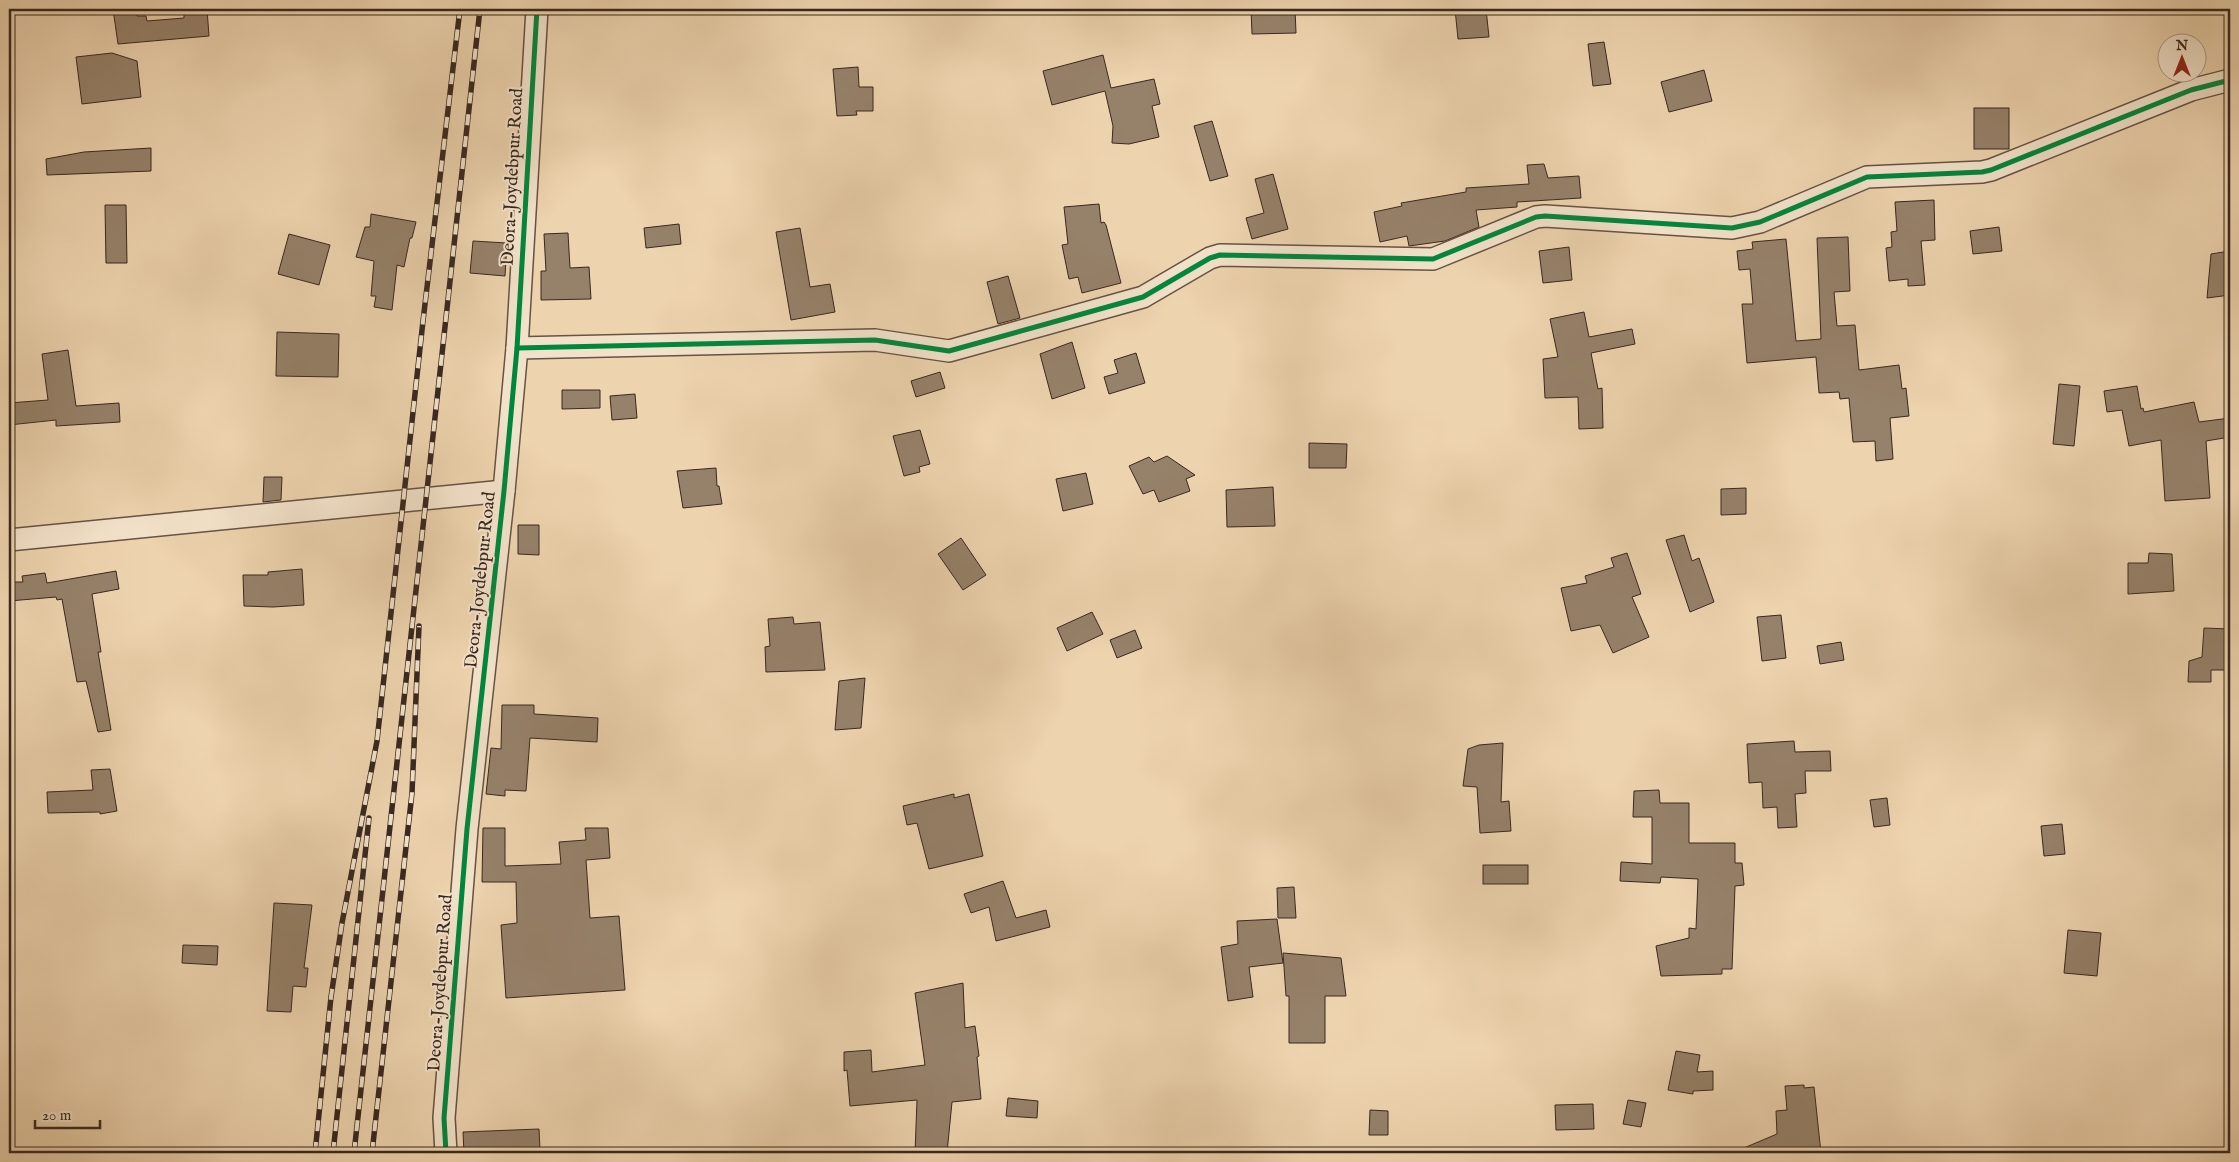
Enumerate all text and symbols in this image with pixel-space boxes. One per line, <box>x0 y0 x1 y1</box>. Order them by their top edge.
north arrow <box>2156 32 2206 82</box>
text: N <box>2175 37 2188 55</box>
street label: Deora-Joydebpur Road <box>497 87 529 266</box>
street label: Deora-Joydebpur Road <box>460 490 502 670</box>
street label: Deora-Joydebpur Road <box>423 893 459 1072</box>
scale bar <box>35 1097 100 1129</box>
text: 20 m <box>42 1106 72 1125</box>

